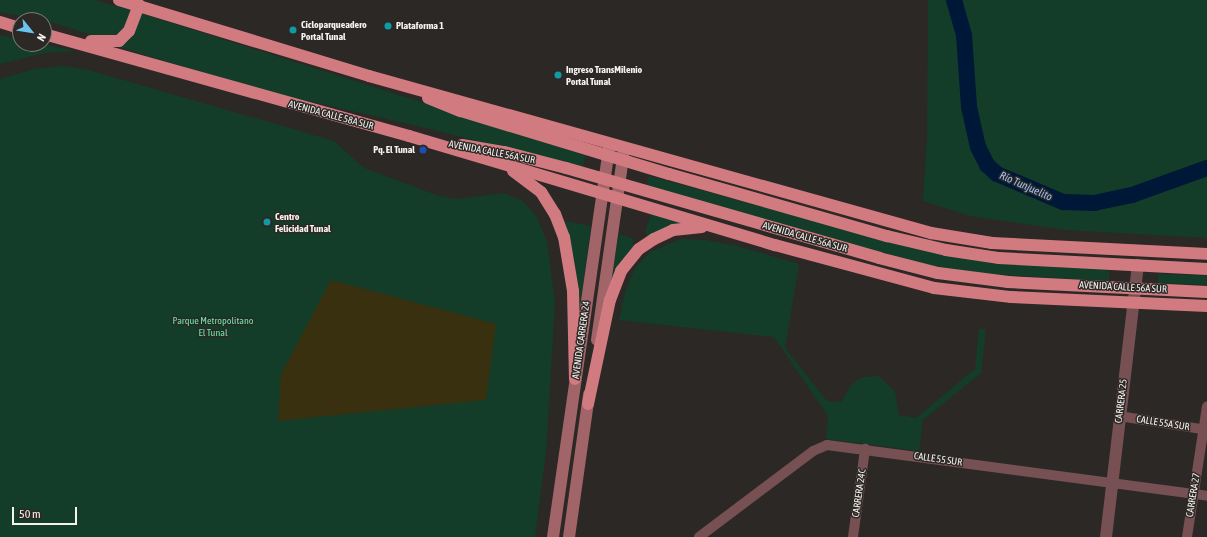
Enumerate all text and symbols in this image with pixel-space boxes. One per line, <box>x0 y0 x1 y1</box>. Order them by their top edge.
north arrow <box>12 12 52 52</box>
place label: Cicloparqueadero Portal Tunal <box>301 18 367 42</box>
place label: Plataforma 1 <box>396 20 444 32</box>
marker: Plataforma 1 <box>383 21 393 31</box>
marker: Cicloparqueadero Portal Tunal <box>288 25 298 35</box>
text: N <box>35 32 48 43</box>
place label: Ingreso TransMilenio Portal Tunal <box>566 63 642 86</box>
marker: Ingreso TransMilenio Portal Tunal <box>553 70 563 80</box>
street label: AVENIDA CALLE 58A SUR <box>287 98 375 132</box>
street label: AVENIDA CALLE 56A SUR <box>448 138 536 166</box>
place label: Pq. El Tunal <box>373 144 415 156</box>
marker: Pq. El Tunal <box>418 145 428 155</box>
water label: Río Tunjuelito <box>998 169 1054 203</box>
place label: Centro Felicidad Tunal <box>275 210 331 234</box>
marker: Centro Felicidad Tunal <box>262 217 272 227</box>
street label: AVENIDA CALLE 56A SUR <box>761 219 849 255</box>
street label: AVENIDA CALLE 56A SUR <box>1079 279 1167 295</box>
street label: AVENIDA CARRERA 24 <box>570 300 592 380</box>
park label: Parque Metropolitano El Tunal <box>172 314 254 338</box>
street label: CARRERA 25 <box>1112 378 1130 424</box>
street label: CALLE 55A SUR <box>1136 413 1190 433</box>
street label: CALLE 55 SUR <box>913 450 963 468</box>
street label: CARRERA 24C <box>850 468 868 518</box>
street label: CARRERA 27 <box>1184 472 1202 518</box>
scale bar <box>14 499 79 525</box>
text: 50 m <box>19 507 41 521</box>

